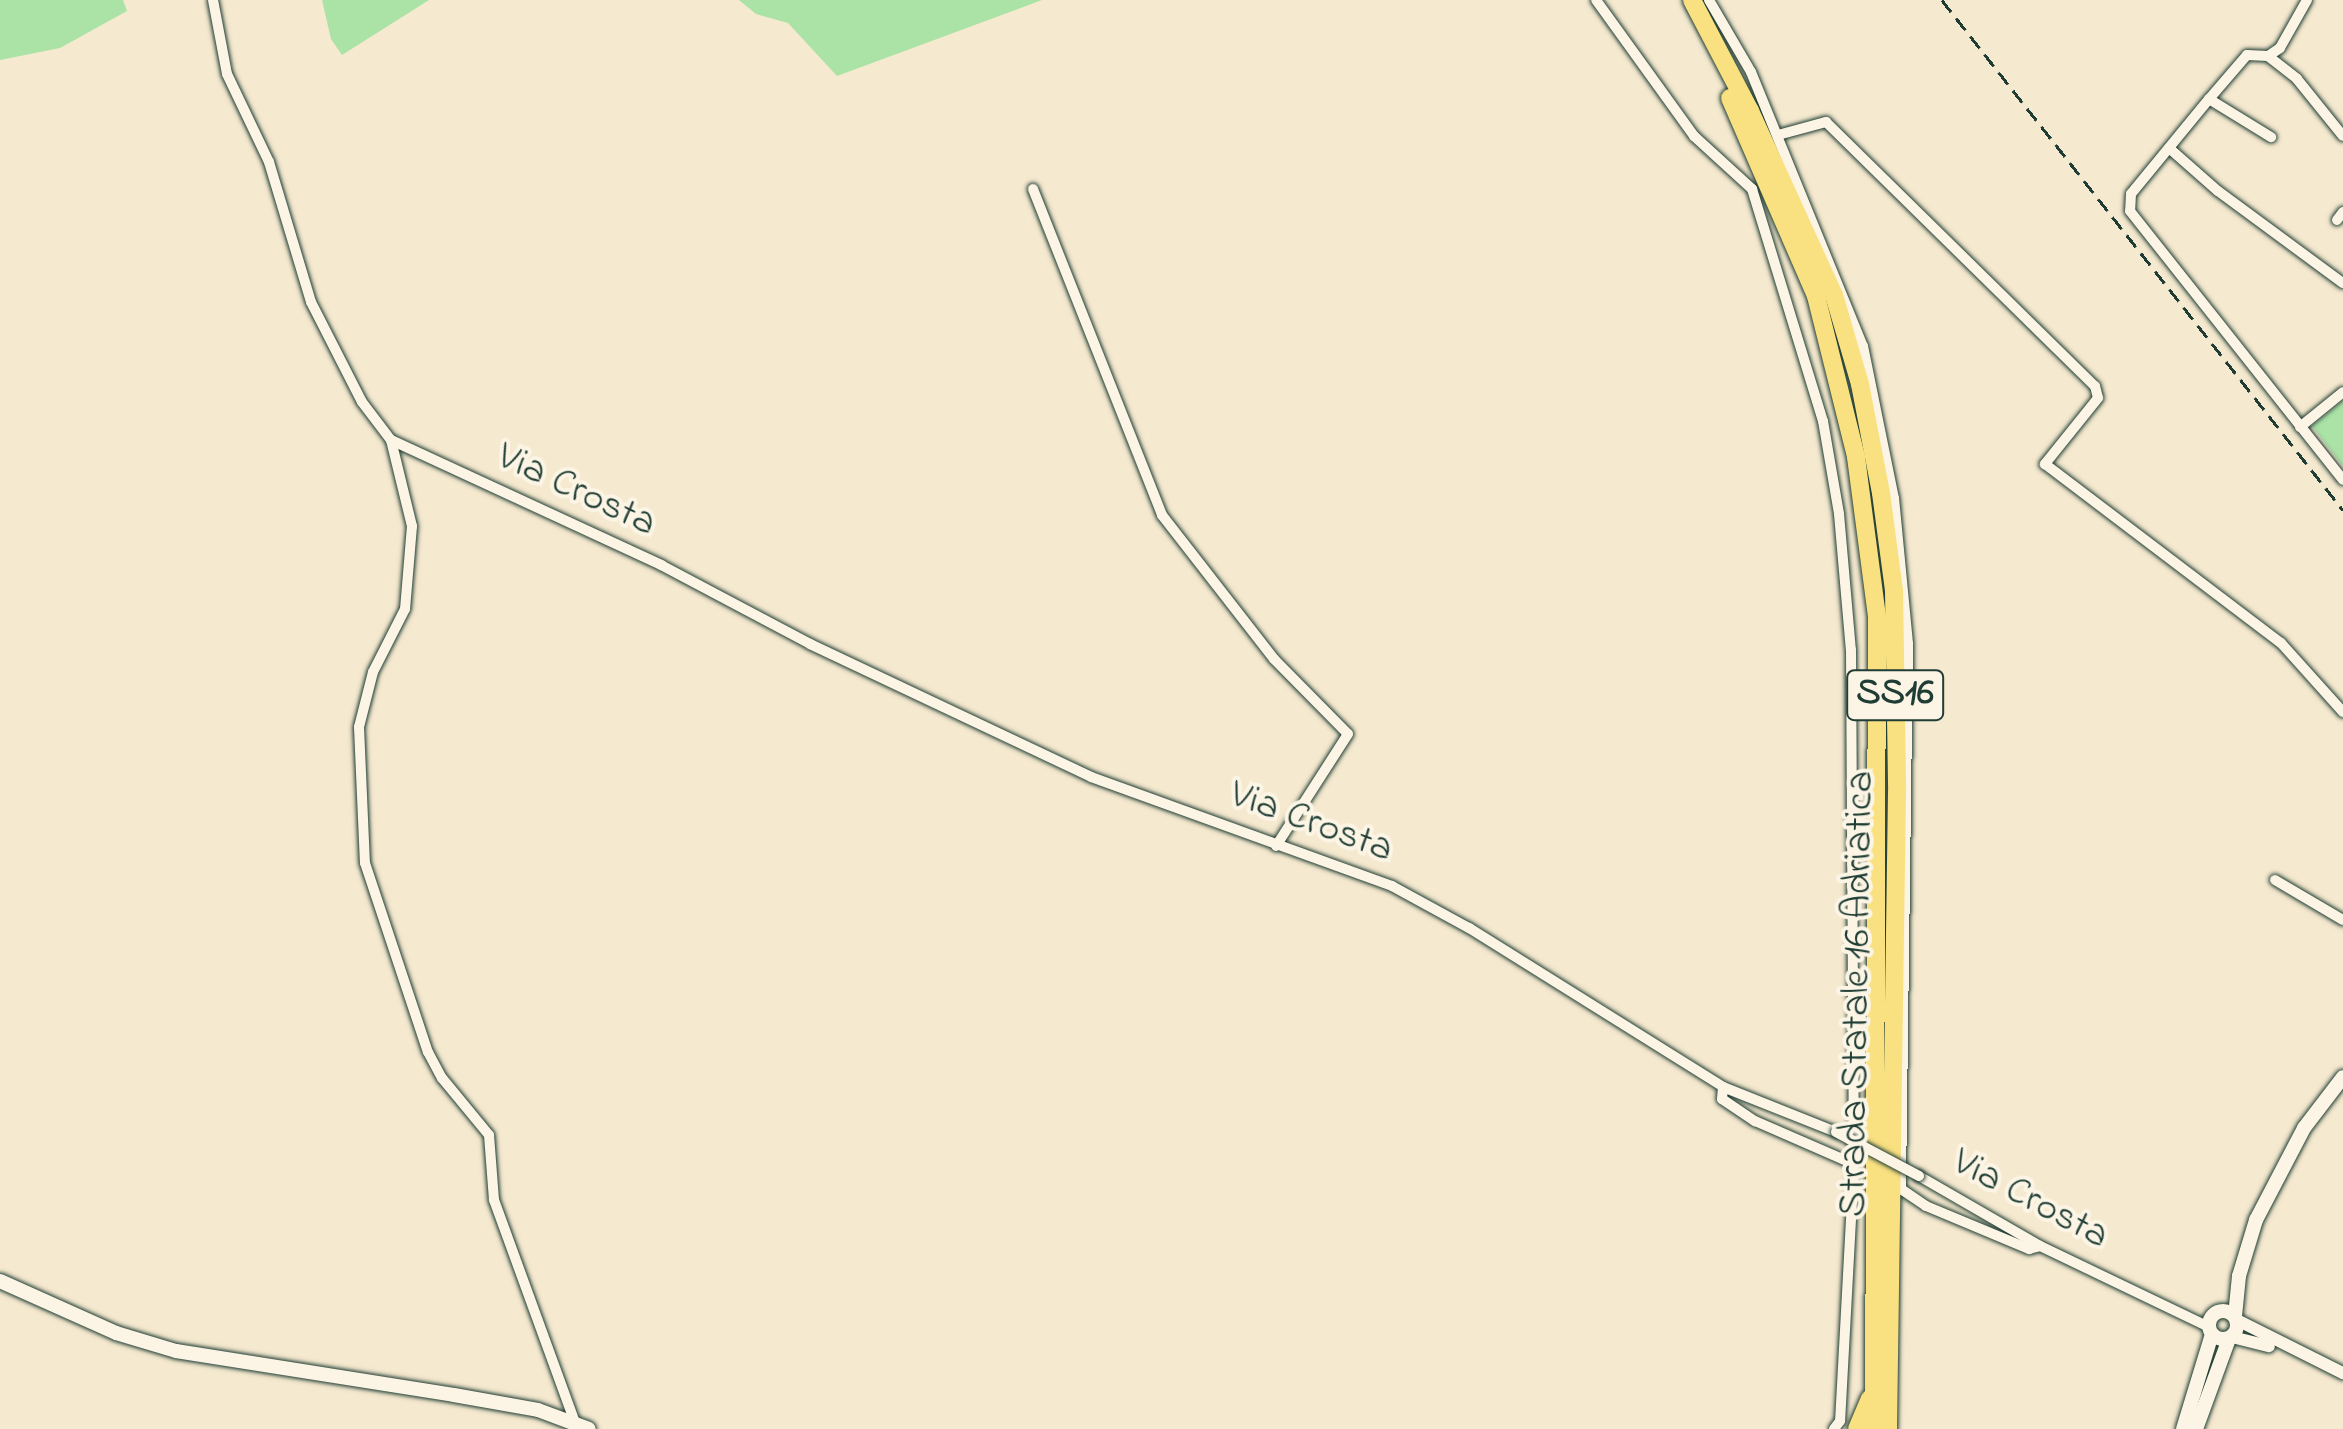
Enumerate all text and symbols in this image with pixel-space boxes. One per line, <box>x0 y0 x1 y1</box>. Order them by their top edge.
street label: Via Crosta <box>489 433 663 549</box>
road number: SS16 <box>1845 662 1945 728</box>
street label: Strada Statale 16 Adriatica <box>1830 770 1886 1218</box>
street label: Via Crosta <box>1223 771 1399 875</box>
street label: Via Crosta <box>1944 1139 2116 1261</box>

